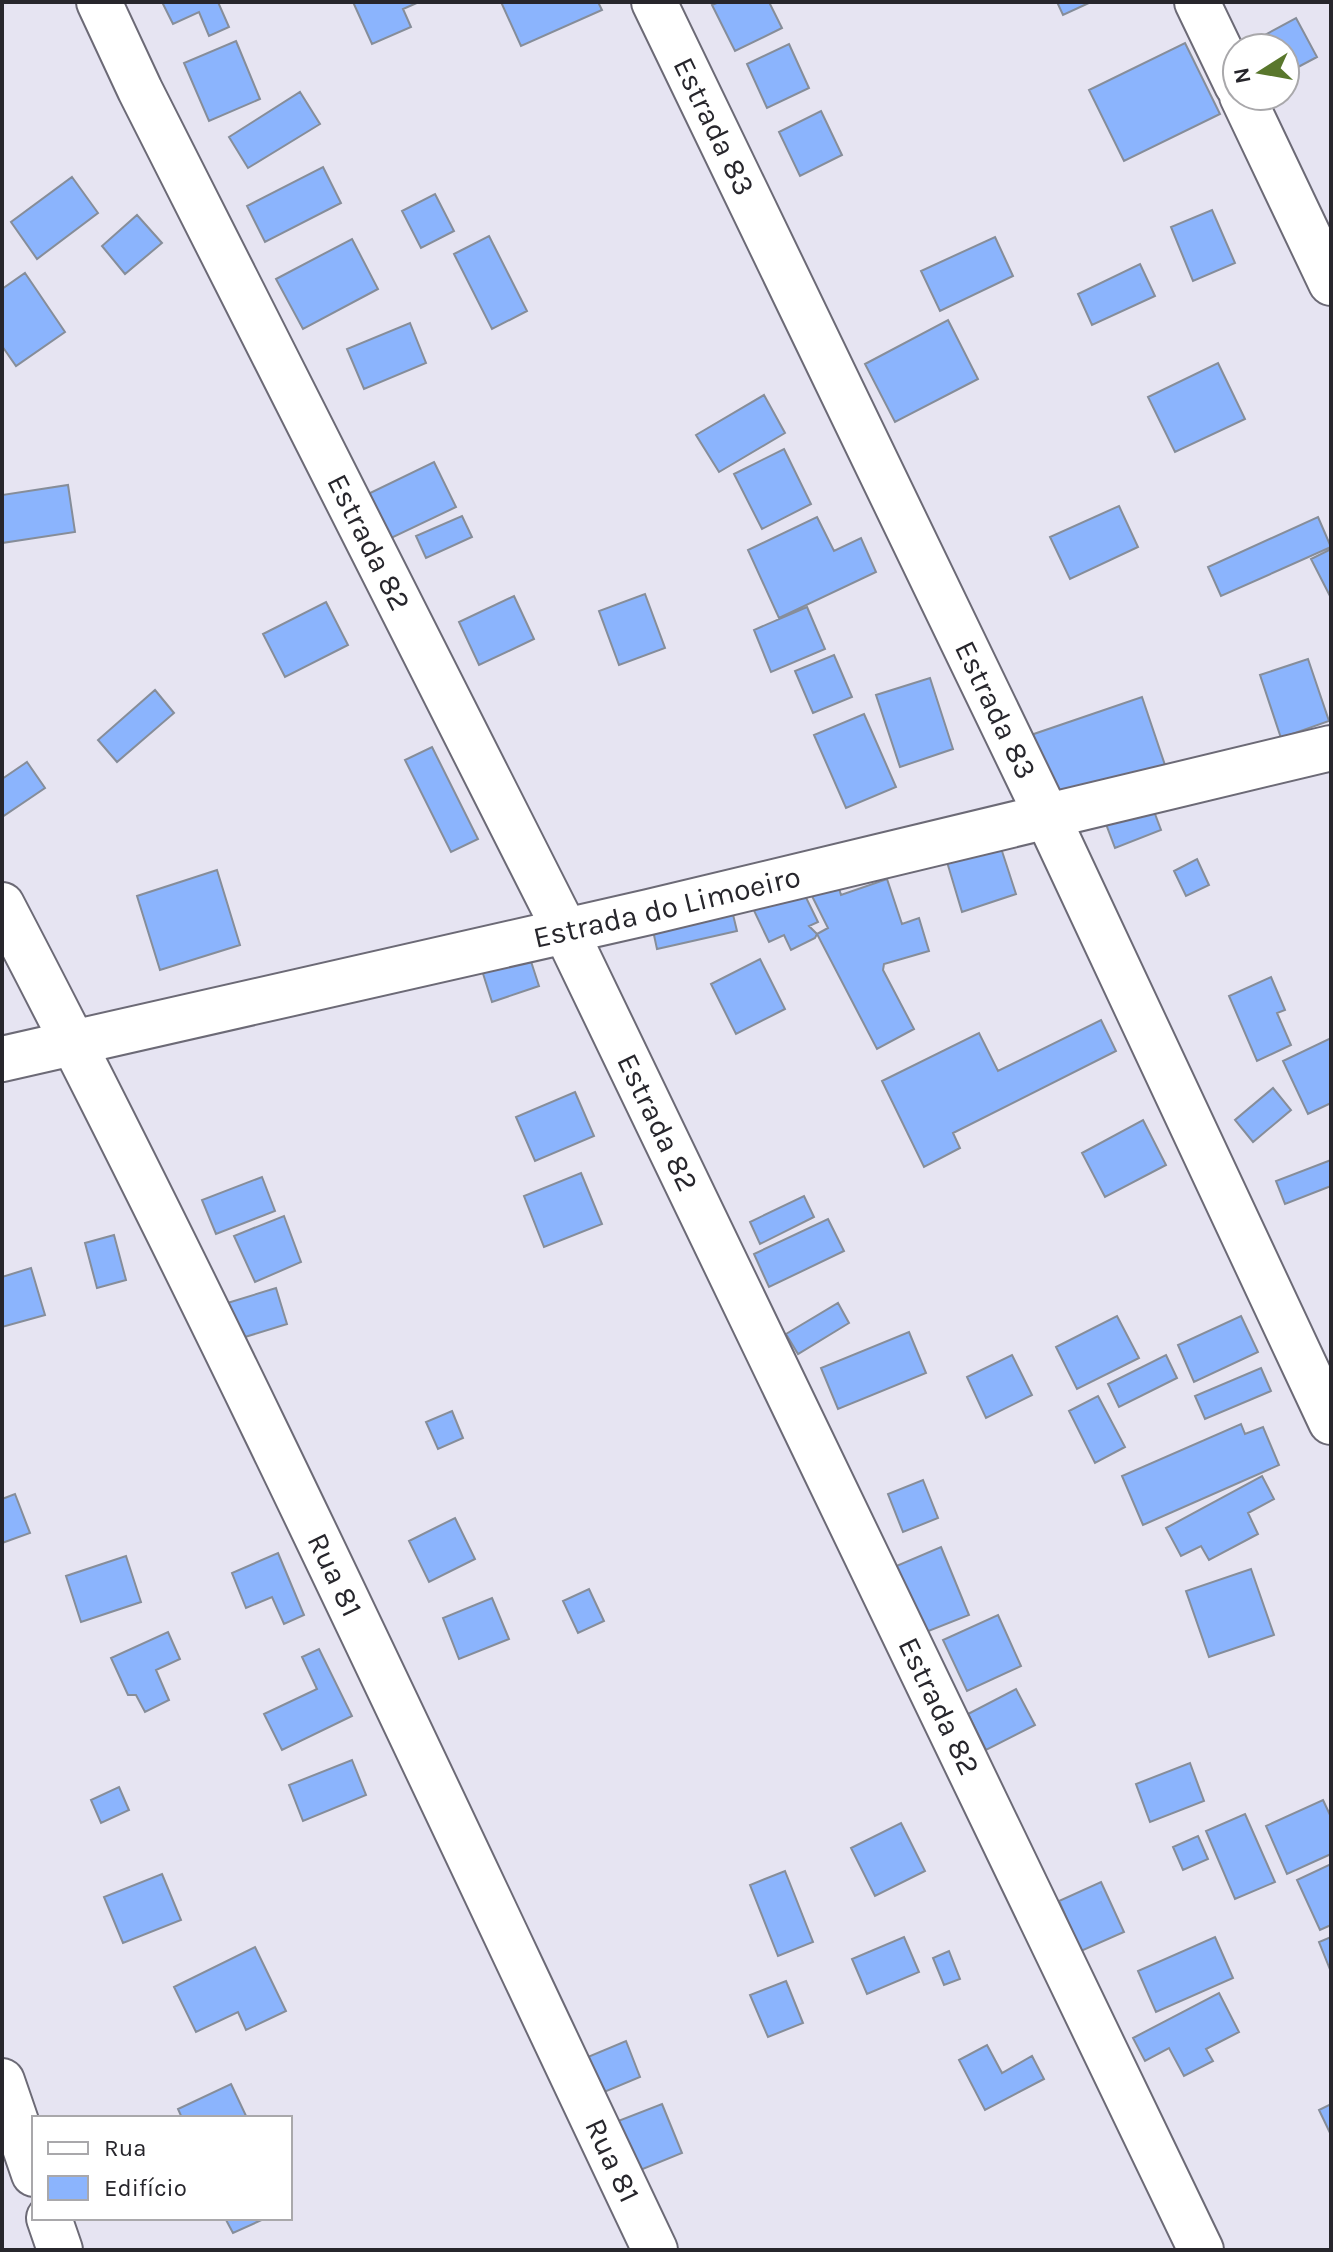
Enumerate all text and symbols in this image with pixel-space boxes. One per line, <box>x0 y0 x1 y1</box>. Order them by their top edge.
north arrow <box>1221 32 1301 112</box>
street label: Estrada 83 <box>665 51 763 201</box>
text: N <box>1228 65 1257 86</box>
street label: Estrada 82 <box>319 468 418 617</box>
street label: Estrada 83 <box>947 635 1044 785</box>
street label: Estrada do Limoeiro <box>530 858 804 956</box>
street label: Estrada 82 <box>609 1048 706 1197</box>
street label: Rua 81 <box>300 1527 370 1622</box>
street label: Estrada 82 <box>890 1631 987 1781</box>
street label: Rua 81 <box>577 2113 648 2208</box>
legend <box>32 2116 292 2220</box>
text: Rua <box>104 2134 146 2162</box>
text: Edifício <box>104 2174 187 2202</box>

